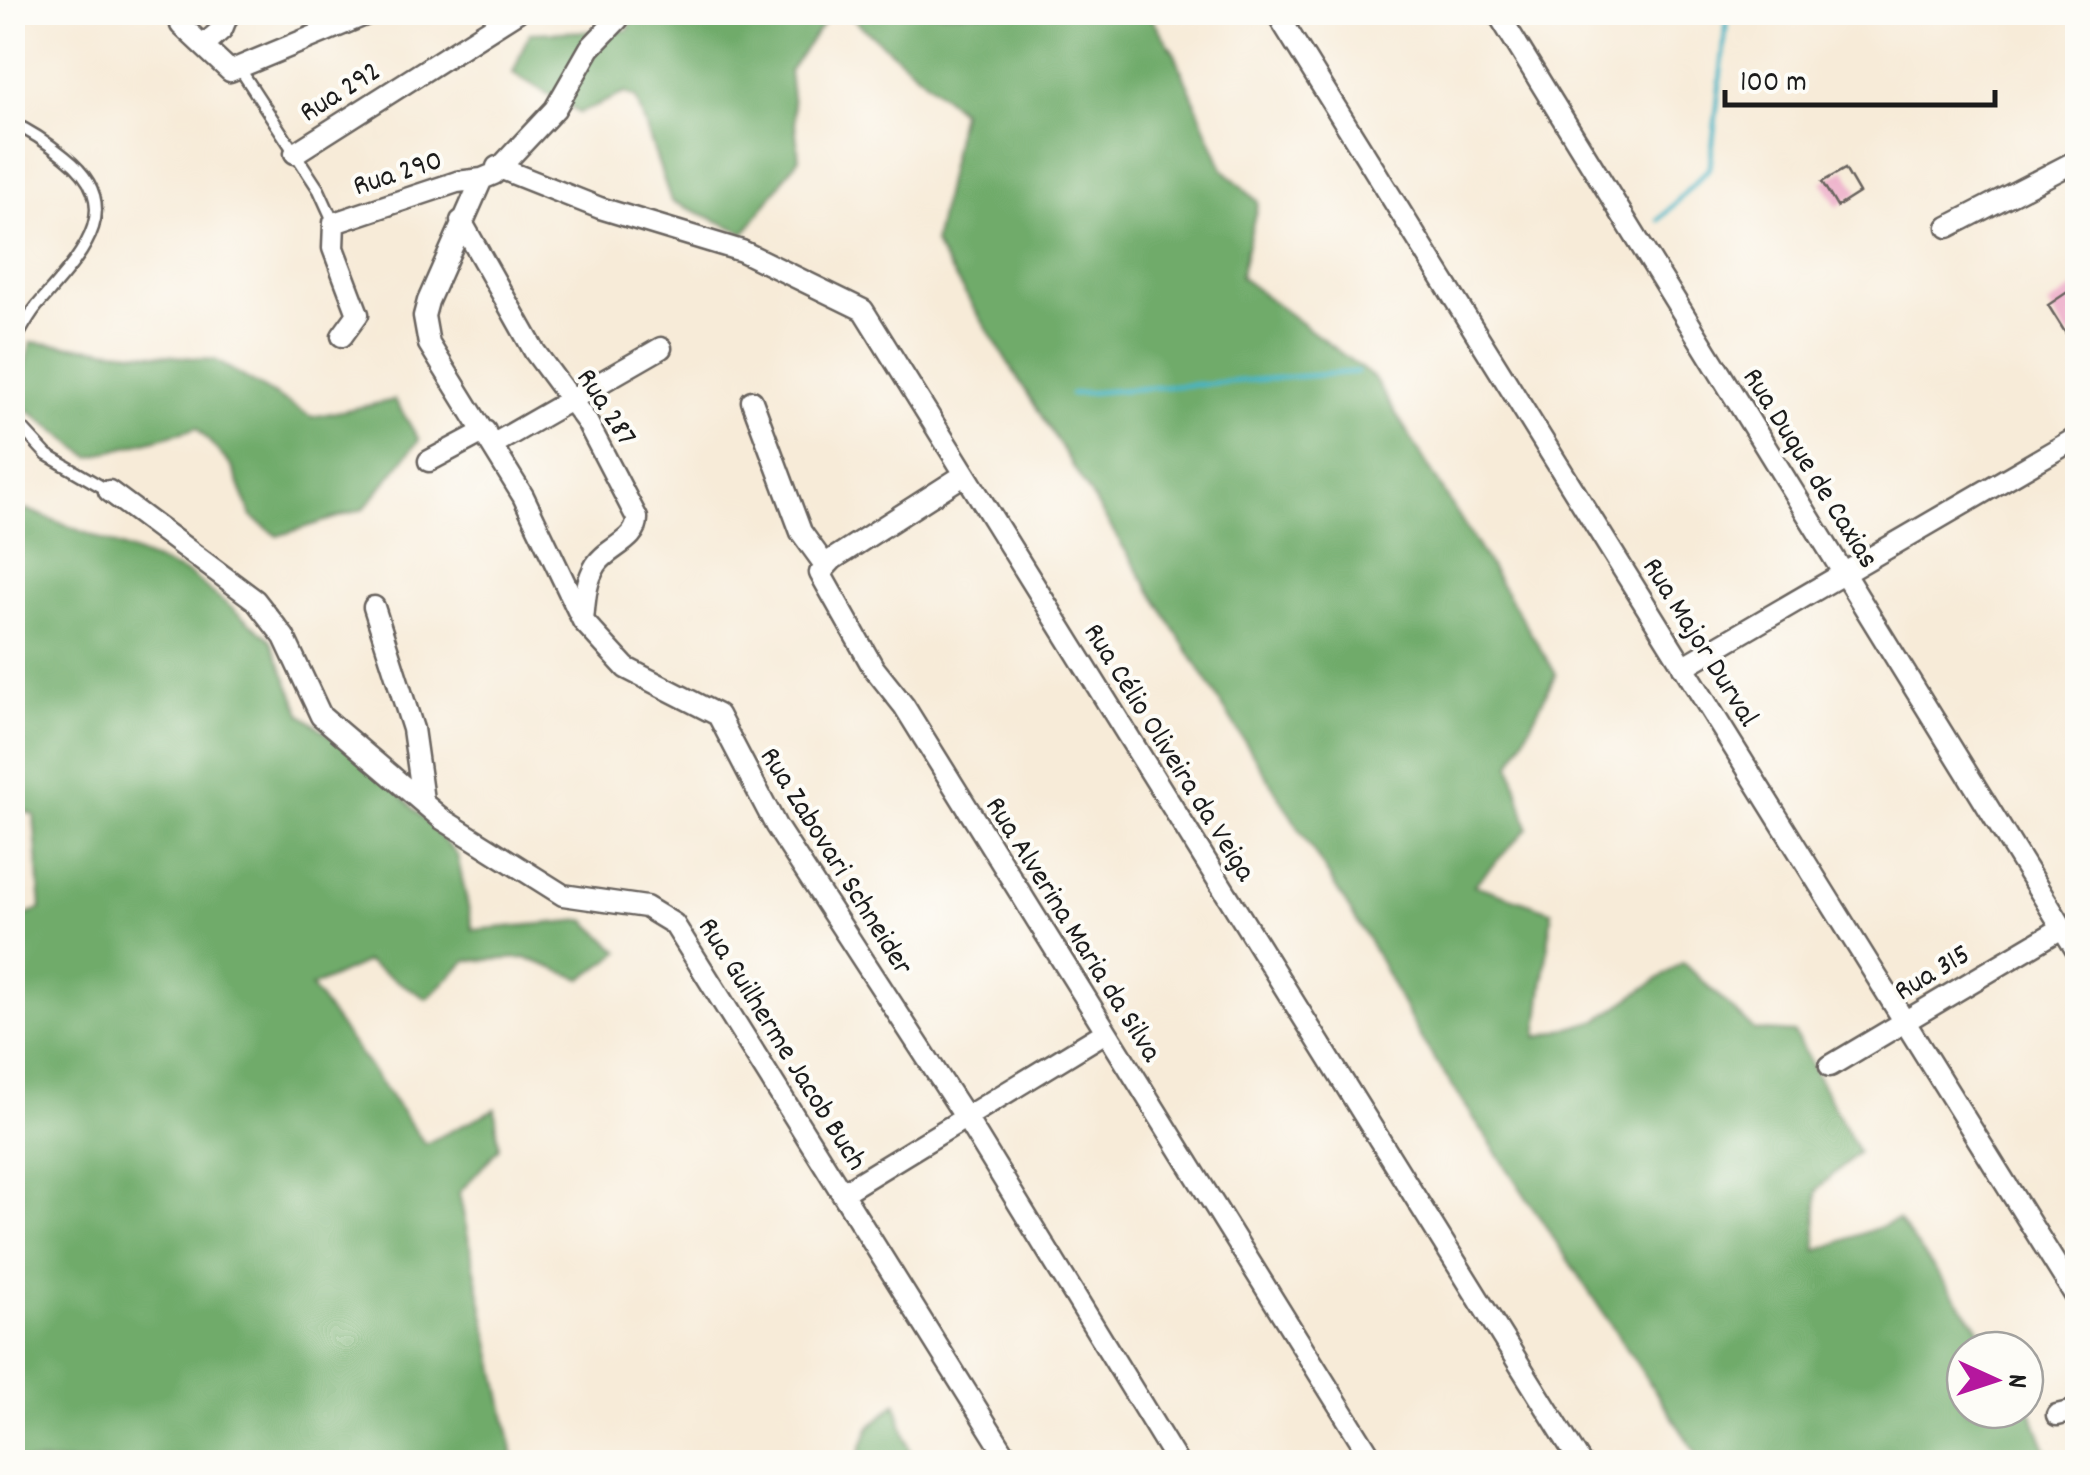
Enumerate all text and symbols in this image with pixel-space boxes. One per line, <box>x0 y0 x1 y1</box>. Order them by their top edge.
scale bar <box>1725 45 1995 107</box>
street label: Rua 292 <box>292 52 390 135</box>
text: 100 m <box>1740 63 1807 106</box>
street label: Rua 290 <box>348 141 449 210</box>
street label: Rua 287 <box>563 361 645 456</box>
street label: Rua Duque de Caxias <box>1729 361 1887 578</box>
street label: Rua Major Durval <box>1629 550 1767 736</box>
street label: Rua Célio Oliveira da Veiga <box>1070 616 1265 892</box>
street label: Rua Zabovari Schneider <box>746 740 922 985</box>
street label: Rua Alverina Maria da Silva <box>972 789 1171 1072</box>
street label: Rua Guilherme Jacob Buch <box>685 911 876 1180</box>
street label: Rua 315 <box>1887 935 1980 1014</box>
north arrow <box>1945 1330 2045 1430</box>
text: N <box>1995 1373 2035 1389</box>

